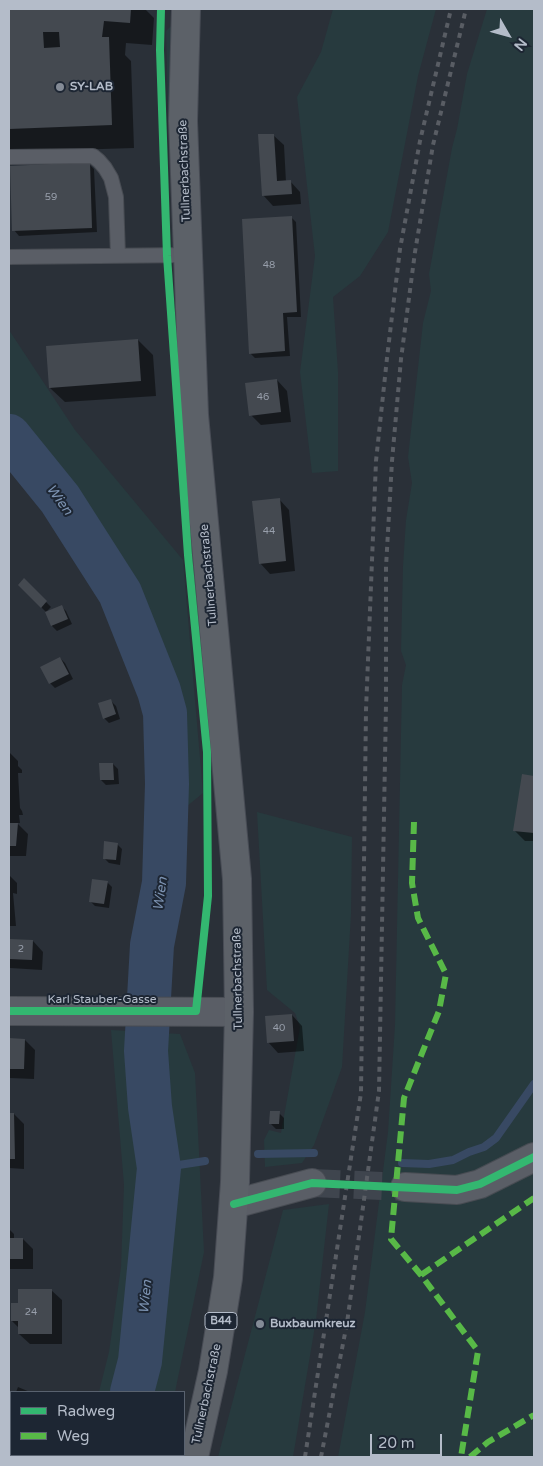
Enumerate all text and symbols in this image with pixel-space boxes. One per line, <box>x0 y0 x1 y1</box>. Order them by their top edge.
north arrow <box>483 10 533 60</box>
text: N <box>510 35 530 54</box>
place label: SY-LAB <box>70 80 113 94</box>
marker: SY-LAB <box>54 81 66 93</box>
street label: Tullnerbachstraße <box>176 120 194 222</box>
house number: 59 <box>45 191 57 203</box>
house number: 48 <box>263 259 275 271</box>
house number: 46 <box>257 391 269 403</box>
water label: Wien <box>42 481 76 519</box>
street label: Tullnerbachstraße <box>197 523 221 627</box>
house number: 44 <box>263 525 275 537</box>
water label: Wien <box>150 876 172 912</box>
street label: Tullnerbachstraße <box>230 928 246 1030</box>
house number: 2 <box>18 943 24 955</box>
street label: Karl Stauber-Gasse <box>47 993 157 1007</box>
house number: 40 <box>273 1022 285 1034</box>
water label: Wien <box>136 1279 156 1315</box>
house number: 24 <box>25 1306 37 1318</box>
road number: B44 <box>205 1312 237 1330</box>
place label: Buxbaumkreuz <box>270 1317 355 1331</box>
marker: Buxbaumkreuz <box>254 1318 266 1330</box>
street label: Tullnerbachstraße <box>189 1342 225 1446</box>
legend <box>10 1391 185 1456</box>
text: Radweg <box>57 1402 115 1420</box>
scale bar <box>373 1424 446 1456</box>
text: Weg <box>57 1427 89 1445</box>
text: 20 m <box>378 1434 415 1452</box>

